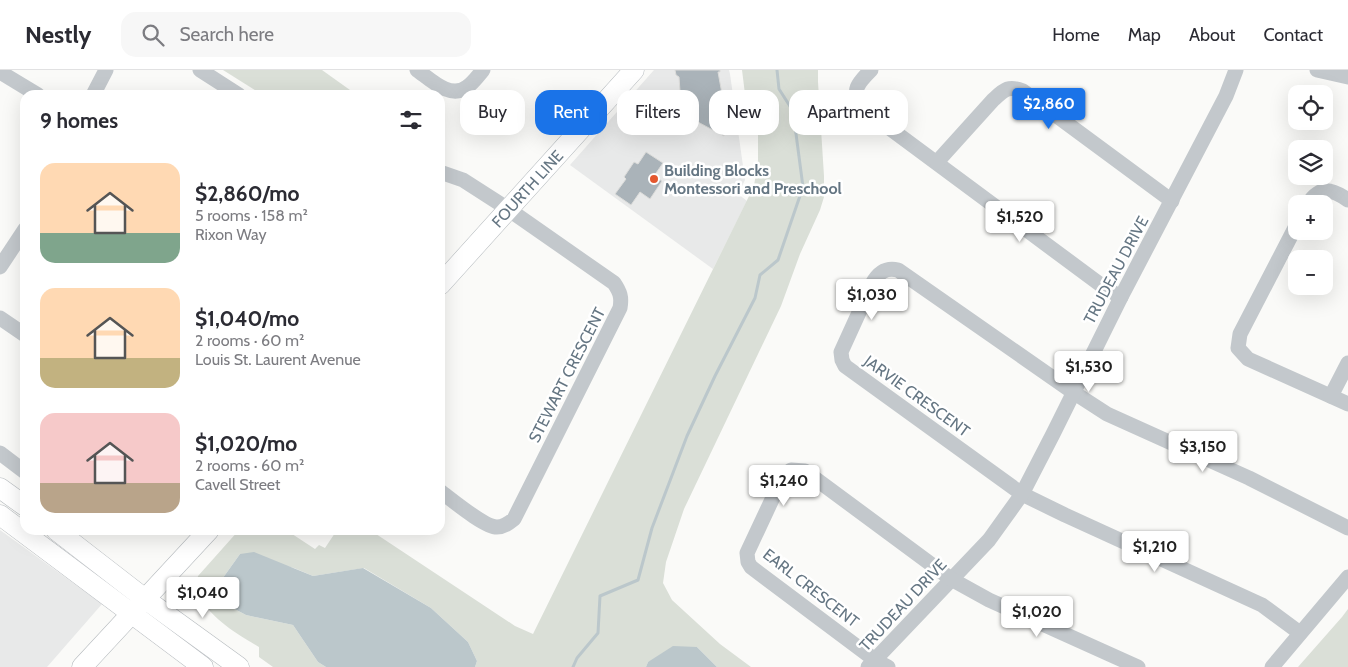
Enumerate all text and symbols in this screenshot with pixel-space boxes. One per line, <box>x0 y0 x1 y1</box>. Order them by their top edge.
search box <box>121 12 471 57</box>
text: Nestly <box>25 20 91 49</box>
icon: search <box>139 21 167 49</box>
text: Search here <box>179 23 274 46</box>
text: Home <box>1052 24 1100 46</box>
text: Map <box>1128 24 1161 46</box>
text: About <box>1189 24 1235 46</box>
text: Contact <box>1263 24 1323 46</box>
map controls <box>1288 85 1333 295</box>
button: locate <box>1288 85 1333 130</box>
pin: $2,860 <box>1008 88 1090 130</box>
chip: Buy <box>460 90 525 135</box>
chip: Rent <box>535 90 607 135</box>
chip: Filters <box>617 90 699 135</box>
chip: New <box>709 90 779 135</box>
chip: Apartment <box>789 90 908 135</box>
text: $2,860 <box>1023 94 1075 113</box>
icon: filters <box>397 106 425 134</box>
text: 9 homes <box>40 108 118 133</box>
button: layers <box>1288 140 1333 185</box>
street label: FOURTH LINE <box>487 146 567 231</box>
place label: Building Blocks Montessori and Preschool <box>664 161 842 198</box>
marker: Building Blocks Montessori and Preschool <box>648 173 660 185</box>
text: $2,860/mo <box>195 181 299 206</box>
icon: home <box>80 183 140 243</box>
button: + <box>1288 195 1333 240</box>
pin: $1,520 <box>979 200 1061 243</box>
text: 5 rooms · 158 m² <box>195 206 308 225</box>
text: $1,520 <box>996 207 1044 226</box>
street label: TRUDEAU DRIVE <box>1080 213 1152 327</box>
text: Rixon Way <box>195 225 267 244</box>
button: − <box>1288 250 1333 295</box>
pin: $1,030 <box>831 278 913 321</box>
text: $1,030 <box>847 285 897 304</box>
street label: STEWART CRESCENT <box>525 304 609 446</box>
text: $1,040/mo <box>195 306 299 331</box>
icon: home <box>80 308 140 368</box>
text: 2 rooms · 60 m² <box>195 331 304 350</box>
text: Louis St. Laurent Avenue <box>195 350 361 369</box>
pin: $1,530 <box>1048 350 1130 393</box>
street label: JARVIE CRESCENT <box>860 351 974 441</box>
text: $1,530 <box>1065 357 1113 376</box>
pin: $3,150 <box>1162 430 1244 473</box>
text: $1,020/mo <box>195 431 297 456</box>
icon: home <box>80 433 140 493</box>
text: $3,150 <box>1179 437 1227 456</box>
text: 2 rooms · 60 m² <box>195 456 304 475</box>
pin: $1,240 <box>743 464 825 507</box>
text: $1,240 <box>760 471 808 490</box>
text: Cavell Street <box>195 475 280 494</box>
pin: $1,210 <box>1114 530 1196 573</box>
text: $1,210 <box>1133 537 1177 556</box>
street label: EARL CRESCENT <box>759 545 863 632</box>
street label: TRUDEAU DRIVE <box>855 555 951 655</box>
pin: $1,040 <box>162 576 244 619</box>
text: $1,040 <box>177 583 229 602</box>
pin: $1,020 <box>996 596 1078 638</box>
text: $1,020 <box>1012 602 1062 621</box>

